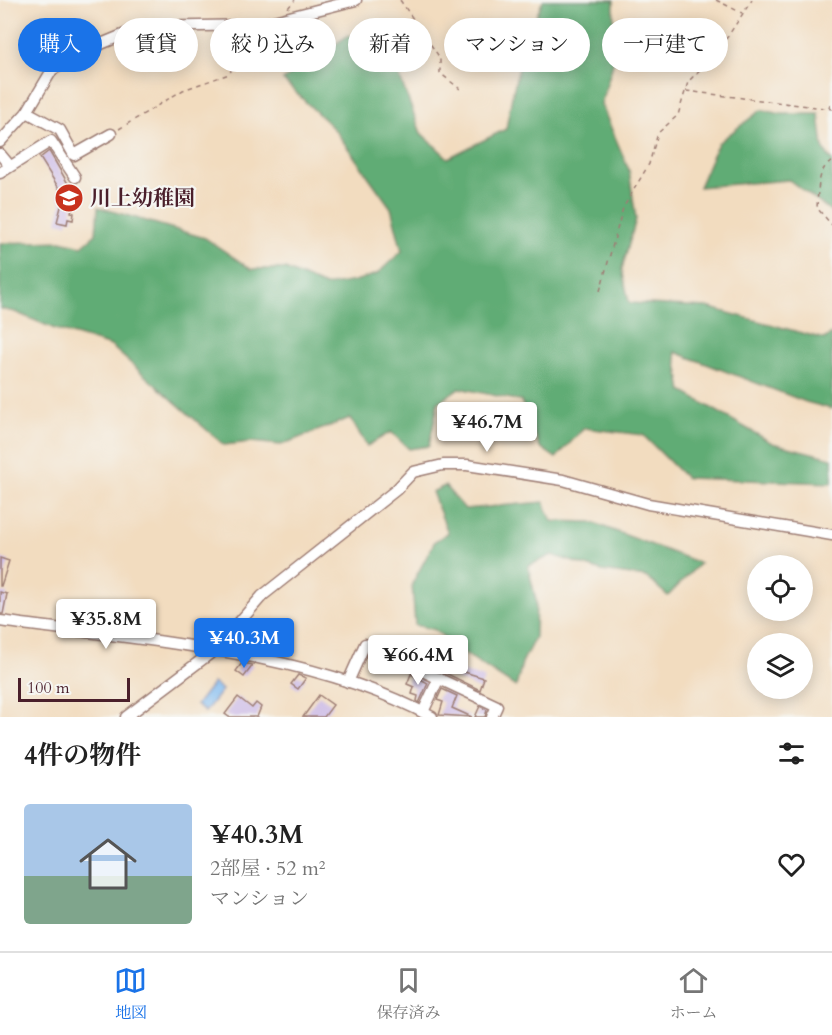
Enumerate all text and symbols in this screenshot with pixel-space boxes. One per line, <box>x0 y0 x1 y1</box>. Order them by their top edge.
chip: 購入 <box>18 18 102 72</box>
chip: 賃貸 <box>114 18 198 72</box>
chip: 絞り込み <box>210 18 336 72</box>
chip: 新着 <box>348 18 432 72</box>
chip: マンション <box>444 18 590 72</box>
chip: 一戸建て <box>602 18 728 72</box>
school or university icon: 川上幼稚園 <box>53 182 85 214</box>
place label: 川上幼稚園 <box>90 184 195 213</box>
pin: ¥46.7M <box>438 402 536 453</box>
text: ¥46.7M <box>451 408 523 435</box>
map controls <box>747 555 813 699</box>
button: locate <box>747 555 813 621</box>
pin: ¥35.8M <box>57 599 155 650</box>
text: ¥35.8M <box>70 605 142 632</box>
pin: ¥40.3M <box>195 618 293 669</box>
text: ¥40.3M <box>208 624 280 651</box>
button: layers <box>747 633 813 699</box>
pin: ¥66.4M <box>369 635 467 686</box>
text: ¥66.4M <box>382 641 454 668</box>
scale bar <box>18 675 130 702</box>
text: 100 m <box>27 677 69 699</box>
icon: filters <box>775 737 808 770</box>
text: 4件の物件 <box>24 738 141 773</box>
text: ¥40.3M <box>210 817 303 852</box>
icon: home <box>72 828 144 900</box>
icon: heart <box>775 848 808 881</box>
text: 2部屋 · 52 m² <box>210 855 326 882</box>
text: マンション <box>210 885 309 912</box>
tab: 地図 <box>114 964 147 1024</box>
tab: 保存済み <box>376 964 440 1024</box>
tab: ホーム <box>669 964 717 1024</box>

